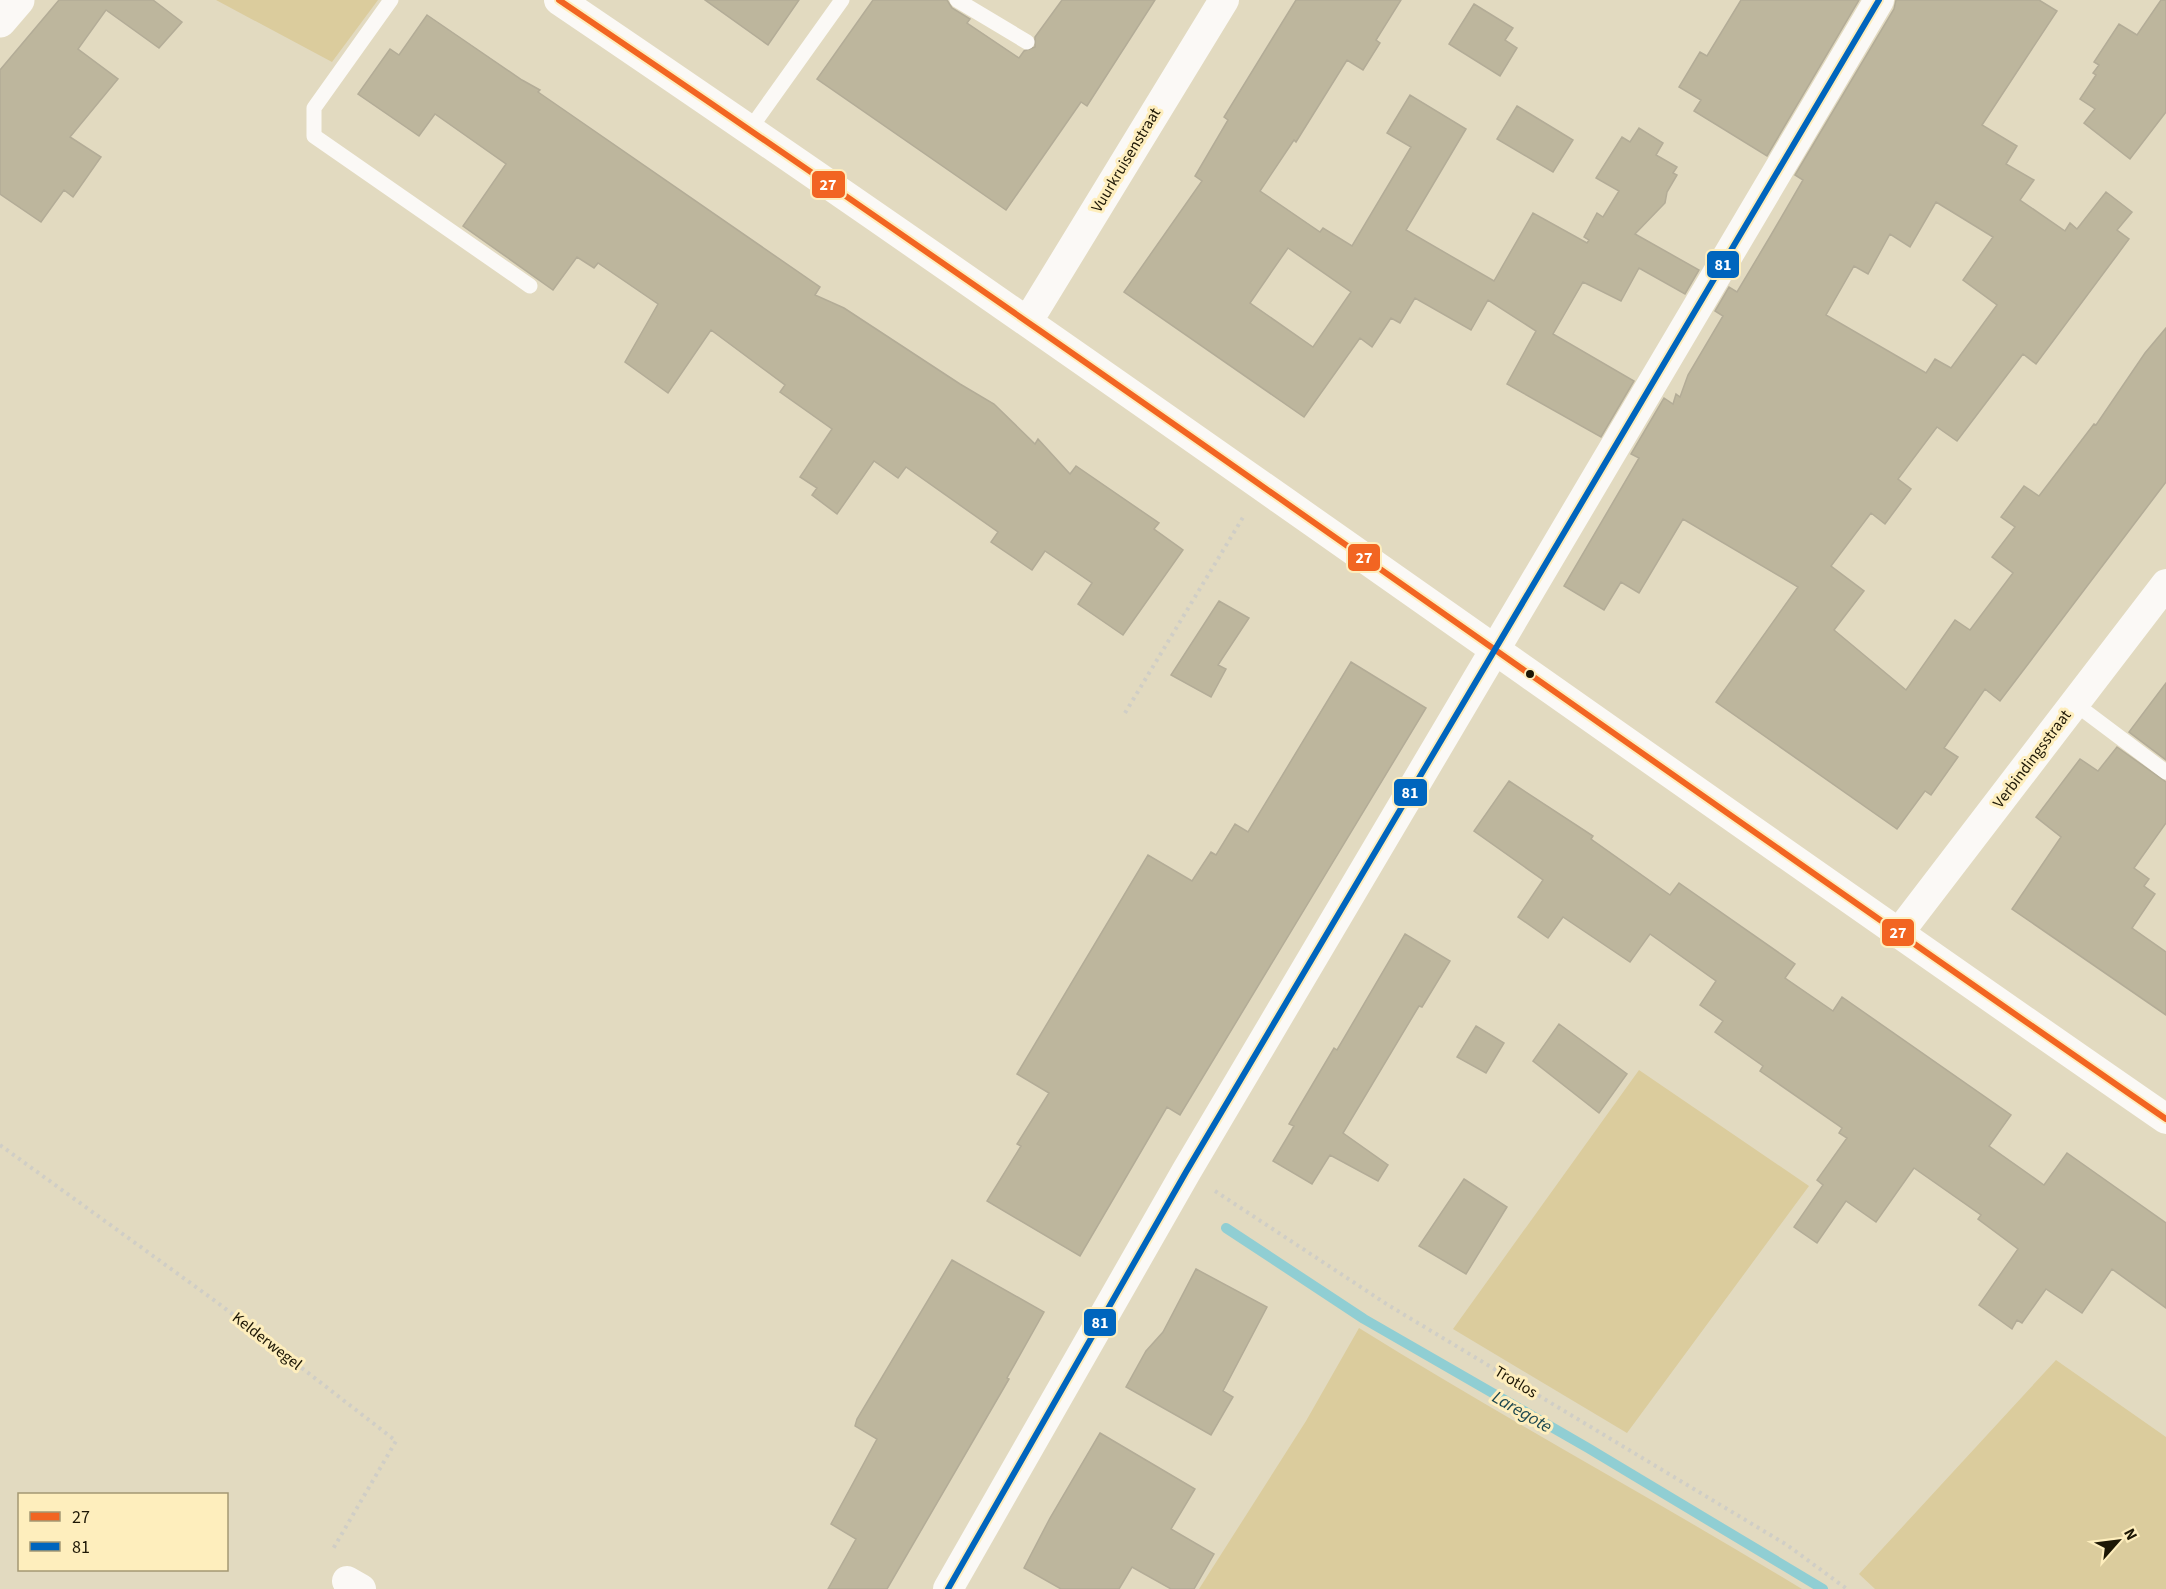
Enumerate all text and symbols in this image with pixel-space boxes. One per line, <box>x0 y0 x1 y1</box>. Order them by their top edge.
street label: Vuurkruisenstraat <box>1086 103 1166 216</box>
line badge: 27 <box>811 170 846 199</box>
text: 27 <box>820 174 836 196</box>
line badge: 81 <box>1706 250 1740 279</box>
text: 81 <box>1715 254 1731 276</box>
line badge: 27 <box>1347 543 1381 572</box>
text: 27 <box>1356 547 1372 569</box>
unlabelled marker <box>1524 668 1536 680</box>
street label: Verbindingsstraat <box>1988 705 2077 813</box>
line badge: 81 <box>1393 778 1428 807</box>
text: 81 <box>1402 782 1418 804</box>
line badge: 27 <box>1881 918 1915 947</box>
text: 27 <box>1890 922 1906 944</box>
street label: Kelderwegel <box>228 1307 306 1375</box>
line badge: 81 <box>1083 1308 1117 1337</box>
text: 81 <box>1092 1312 1108 1334</box>
street label: Trotlos <box>1490 1361 1542 1404</box>
water label: Laregote <box>1487 1385 1557 1439</box>
legend <box>18 1493 228 1571</box>
text: 27 <box>72 1505 90 1530</box>
north arrow <box>2088 1511 2148 1571</box>
text: N <box>2118 1525 2143 1544</box>
text: 81 <box>72 1535 90 1560</box>

